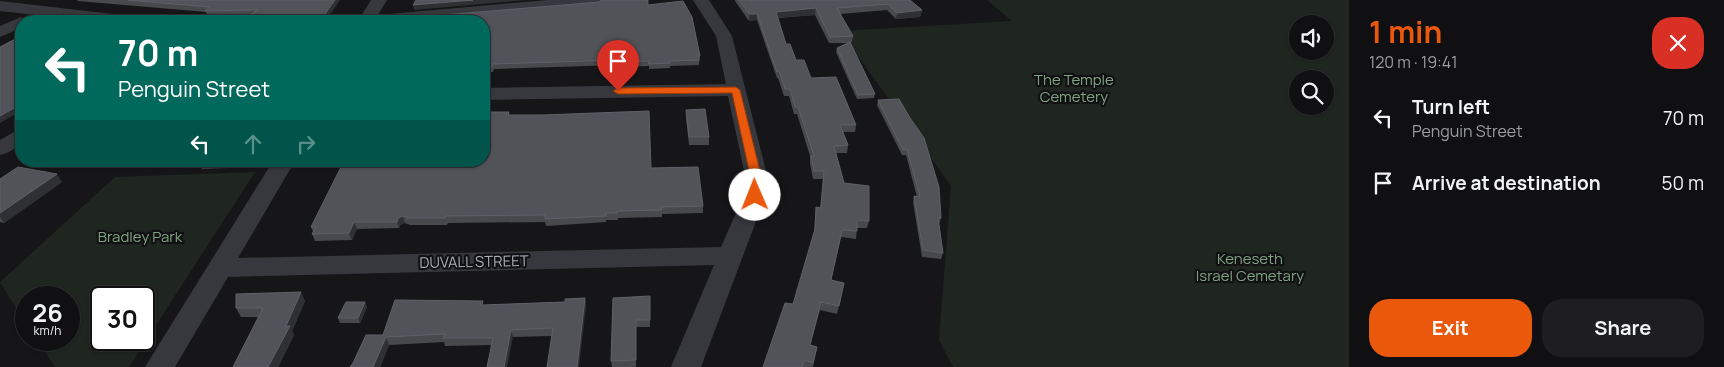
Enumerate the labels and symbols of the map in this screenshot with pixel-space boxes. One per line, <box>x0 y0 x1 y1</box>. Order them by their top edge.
pin <box>597 40 639 91</box>
park label: The Temple Cemetery <box>1034 69 1114 107</box>
position arrow <box>728 168 780 220</box>
park label: Bradley Park <box>98 226 183 247</box>
park label: Keneseth Israel Cemetary <box>1196 248 1304 286</box>
street label: DUVALL STREET <box>419 250 529 273</box>
speed limit sign: 30 <box>90 286 155 351</box>

